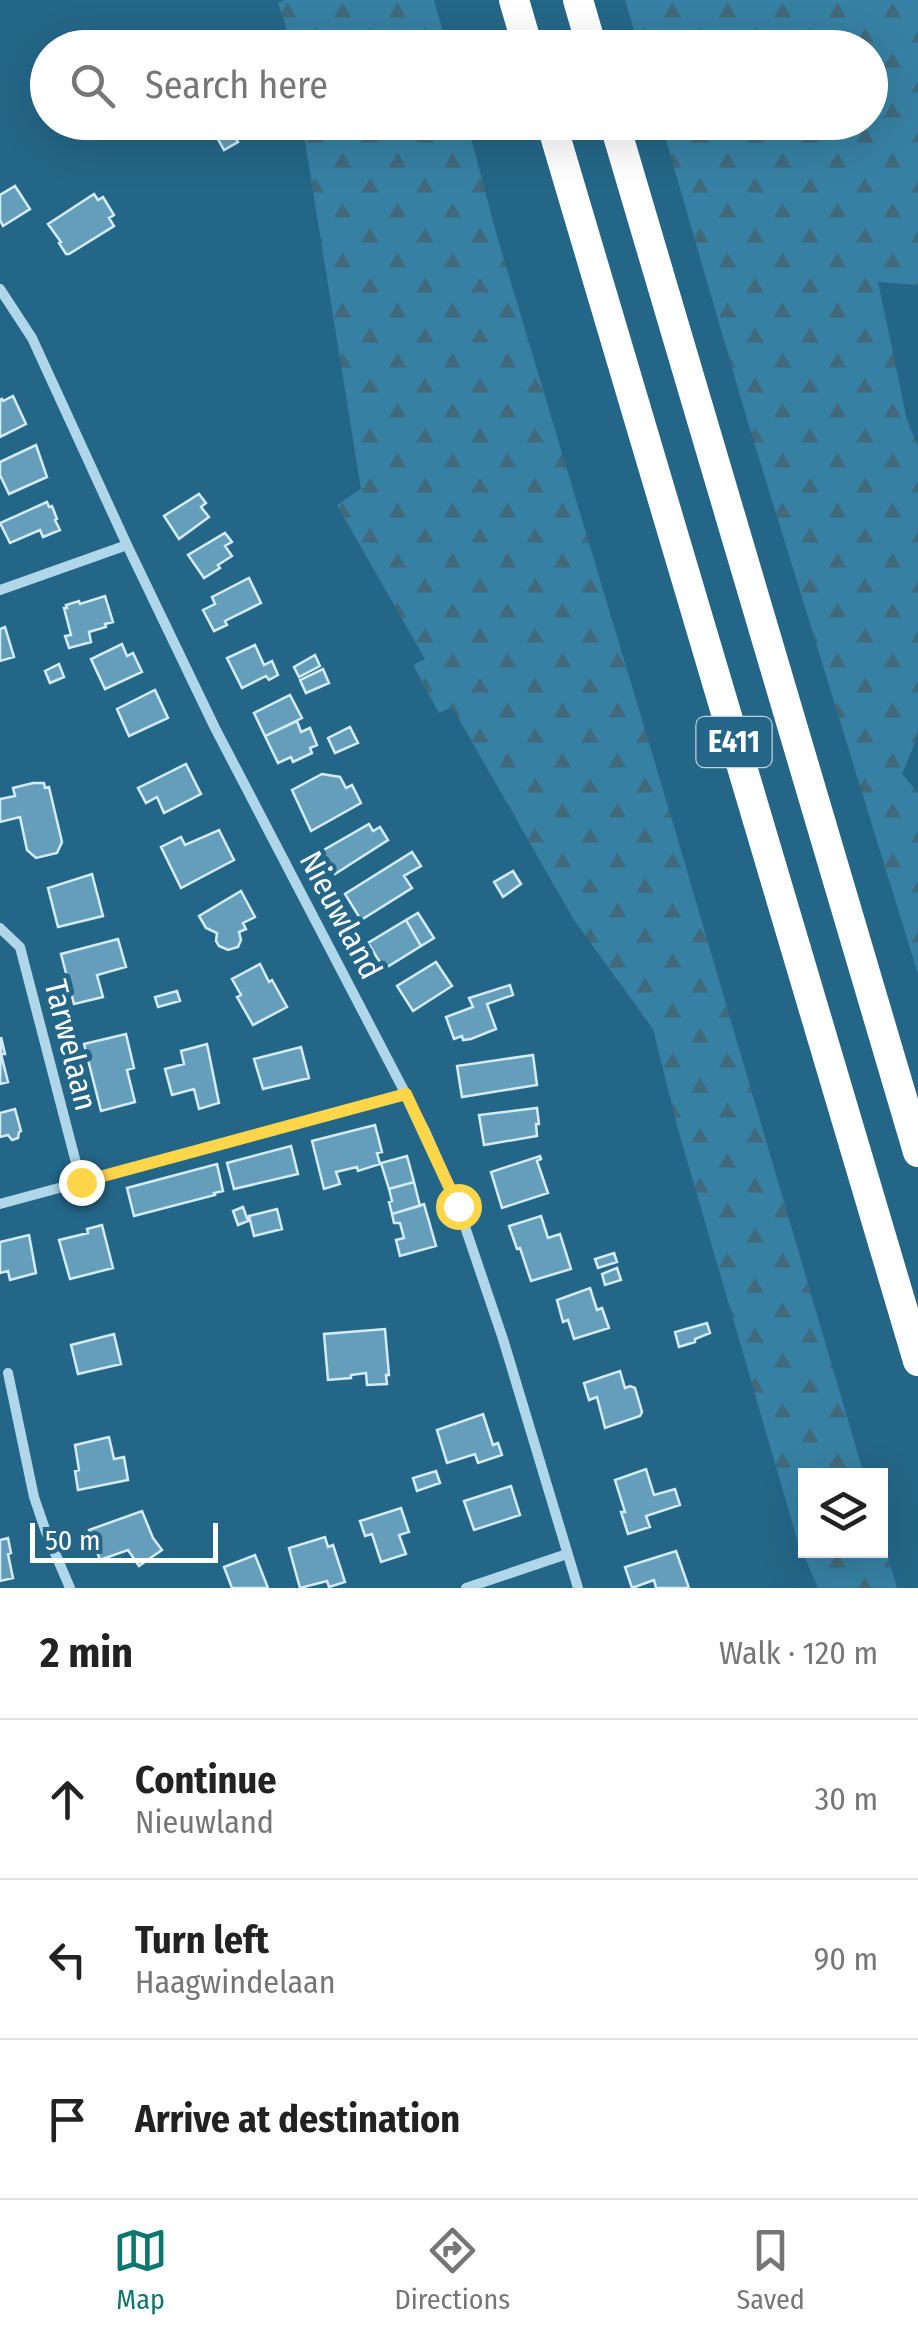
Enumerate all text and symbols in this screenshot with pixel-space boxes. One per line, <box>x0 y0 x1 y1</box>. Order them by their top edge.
search box <box>30 30 888 140</box>
icon: search <box>65 58 120 113</box>
text: Search here <box>145 62 328 108</box>
road number: E411 <box>696 717 772 767</box>
street label: Nieuwland <box>292 845 390 985</box>
street label: Tarwelaan <box>36 976 106 1114</box>
route end <box>59 1160 105 1206</box>
route start <box>436 1184 482 1230</box>
map controls <box>798 1468 888 1558</box>
button: layers <box>798 1468 888 1558</box>
scale bar <box>30 1518 218 1562</box>
text: 50 m <box>45 1524 101 1557</box>
text: 2 min <box>40 1628 133 1678</box>
text: Walk · 120 m <box>719 1634 878 1672</box>
text: Continue <box>135 1757 276 1803</box>
icon: ahead <box>40 1772 95 1827</box>
text: 30 m <box>815 1780 878 1818</box>
text: Nieuwland <box>135 1803 274 1841</box>
text: Turn left <box>135 1917 269 1963</box>
icon: left <box>40 1932 95 1987</box>
text: 90 m <box>814 1940 878 1978</box>
text: Haagwindelaan <box>135 1963 336 2001</box>
icon: arrive <box>40 2092 95 2147</box>
text: Arrive at destination <box>135 2096 460 2142</box>
tab: Map <box>113 2223 168 2316</box>
tab: Directions <box>394 2223 510 2316</box>
tab: Saved <box>736 2223 805 2316</box>

